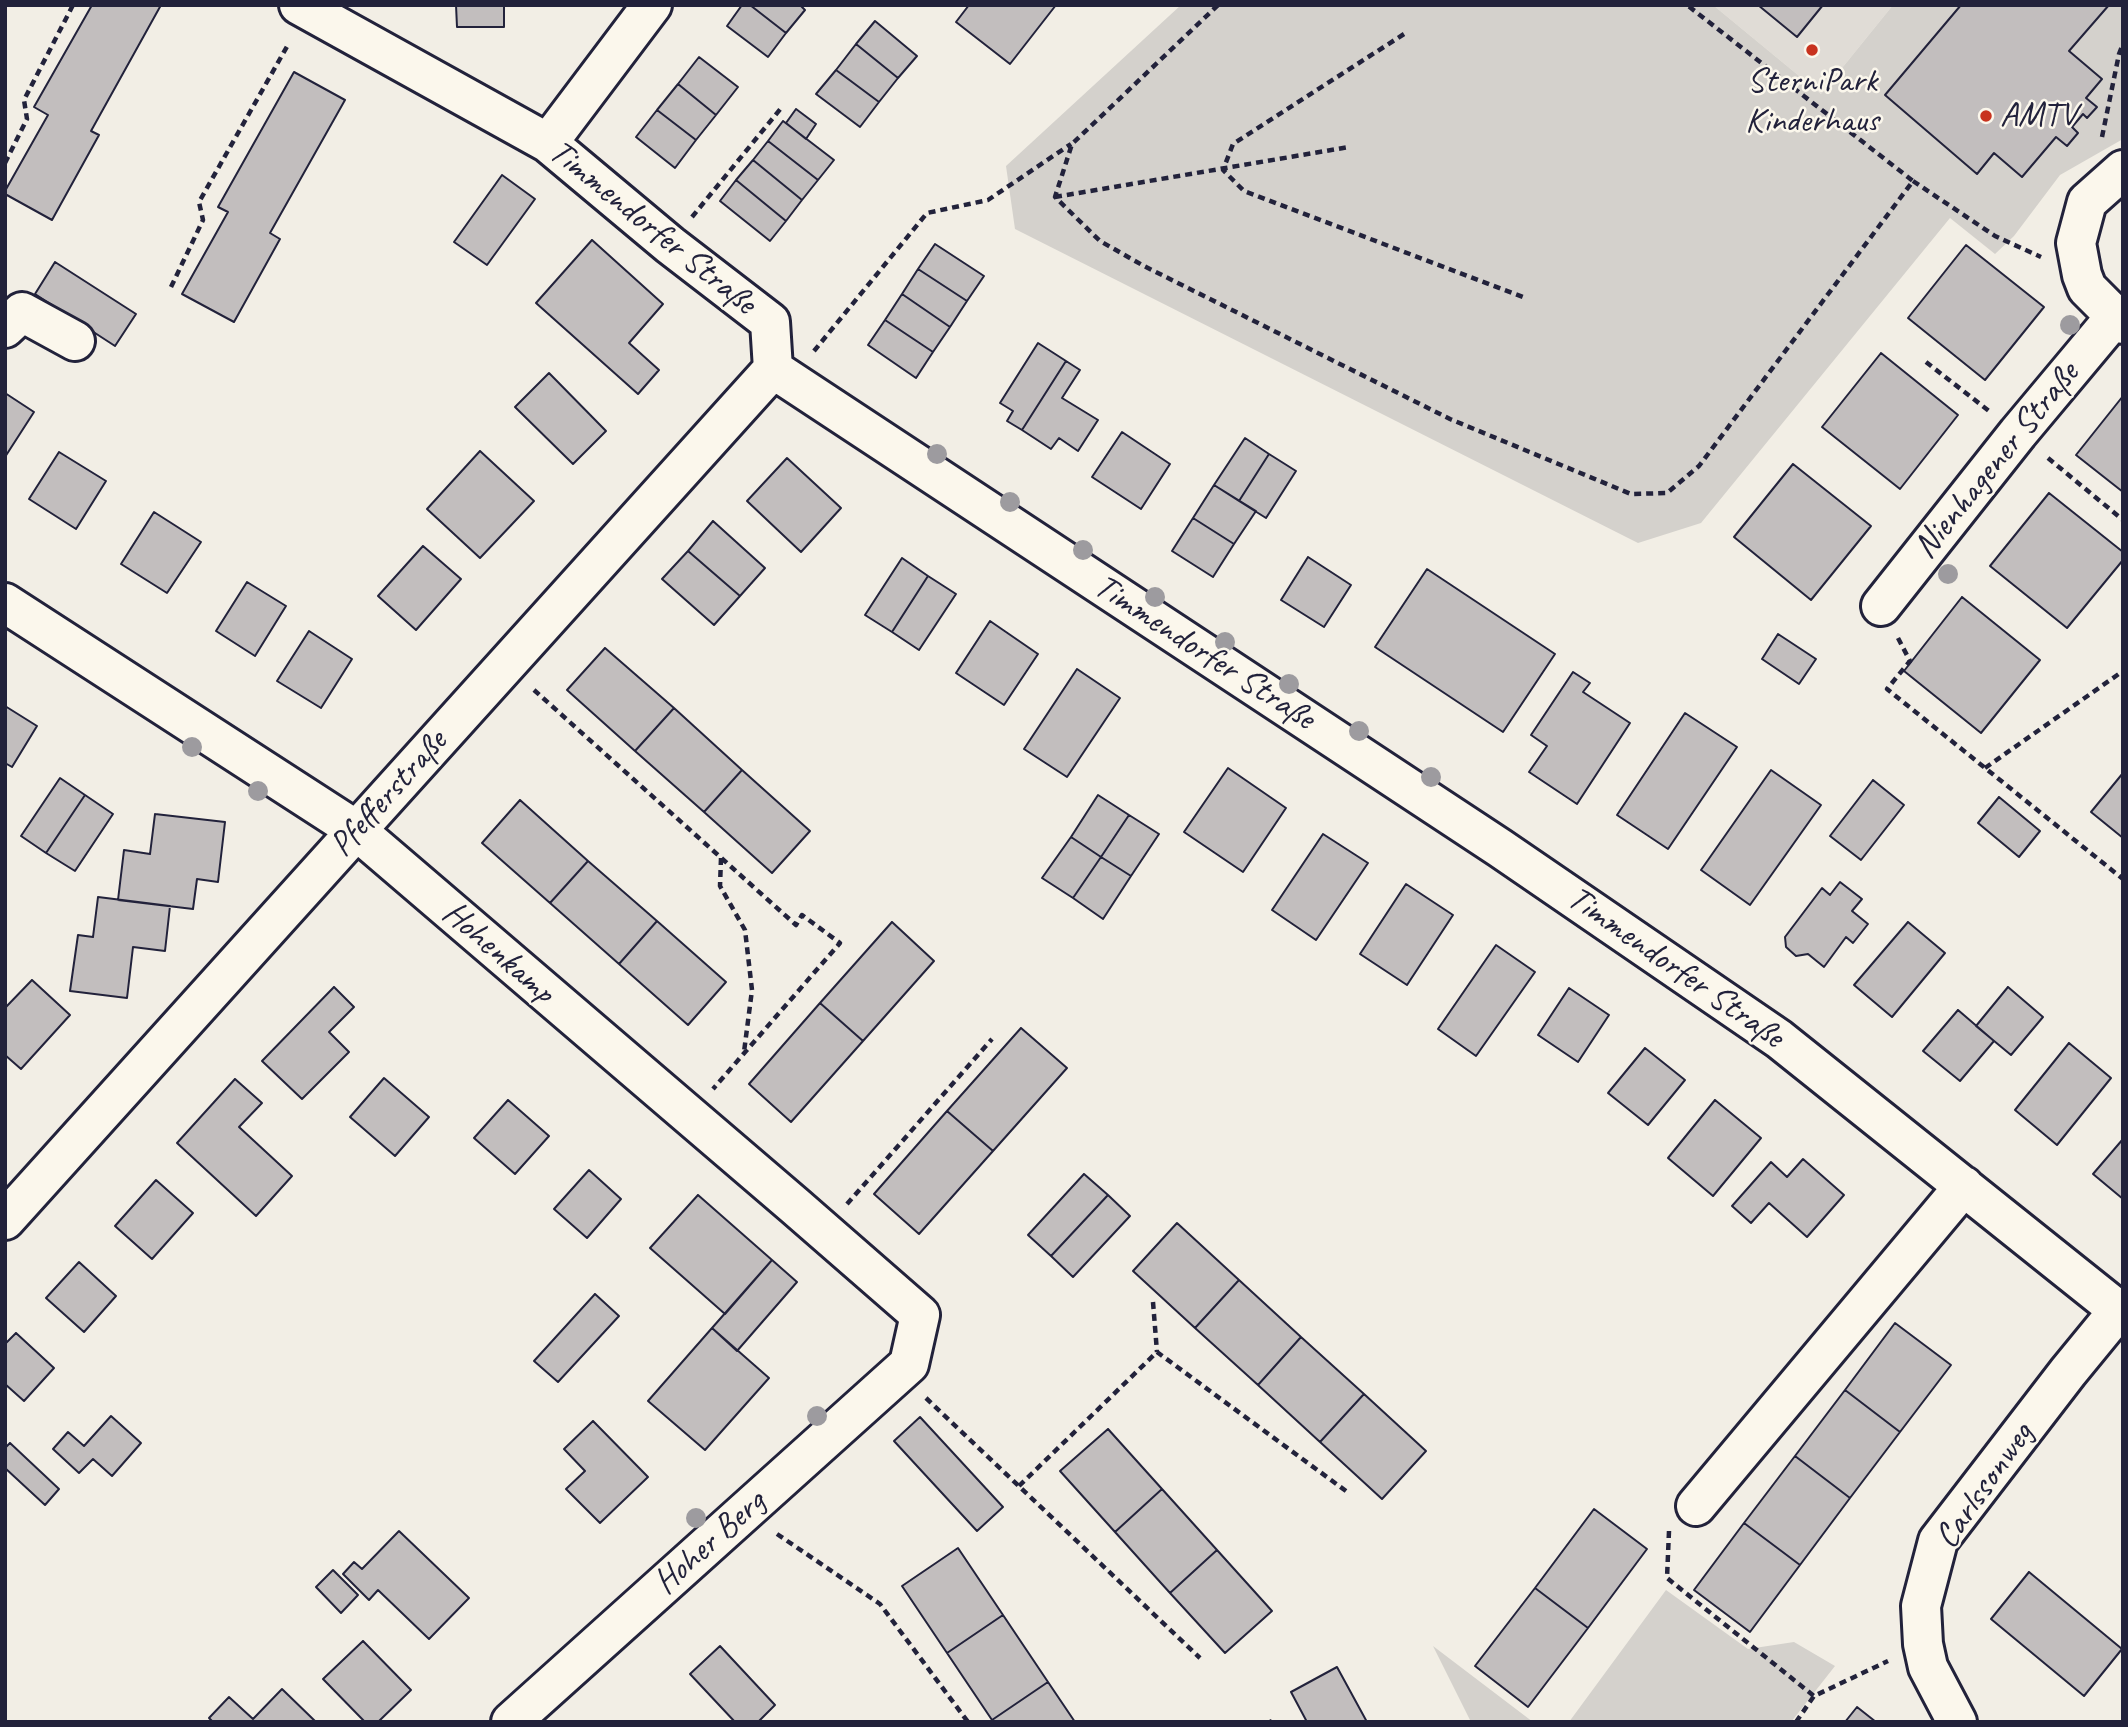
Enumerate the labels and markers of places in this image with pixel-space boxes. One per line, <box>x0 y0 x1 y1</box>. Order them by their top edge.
marker: SterniPark Kinderhaus <box>1804 42 1820 58</box>
place label: SterniPark Kinderhaus <box>1745 61 1879 143</box>
place label: AMTV <box>2000 95 2076 137</box>
marker: AMTV <box>1978 108 1994 124</box>

